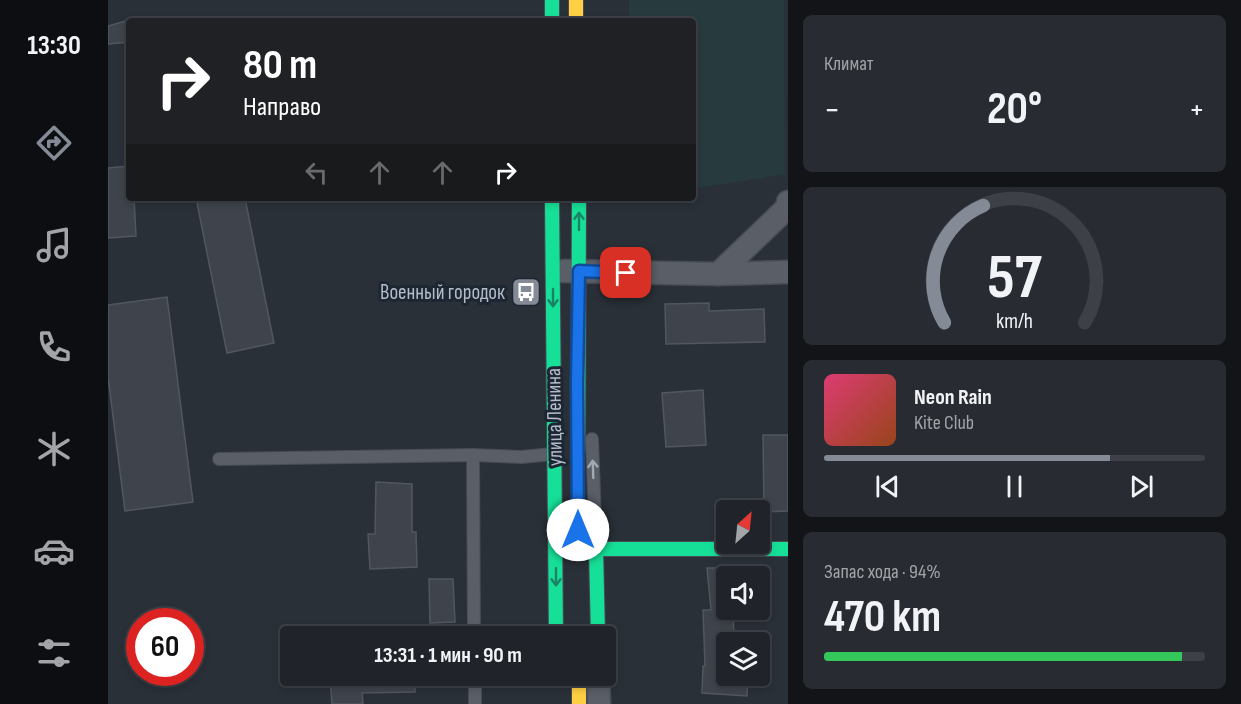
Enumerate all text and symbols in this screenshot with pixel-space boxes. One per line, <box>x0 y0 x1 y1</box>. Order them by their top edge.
text: 13:30 <box>27 30 81 62</box>
text: 80 m <box>243 40 317 91</box>
icon: right <box>144 42 222 120</box>
text: Климат <box>824 52 874 76</box>
text: 20° <box>987 82 1042 137</box>
text: − <box>824 90 840 130</box>
text: + <box>1189 90 1205 130</box>
text: Направо <box>243 91 321 123</box>
icon: directions <box>33 122 75 164</box>
icon: left <box>300 156 333 189</box>
icon: ahead <box>363 156 396 189</box>
icon: ahead <box>426 156 459 189</box>
icon: right <box>489 156 522 189</box>
one-way arrow <box>573 211 585 231</box>
icon: music <box>33 224 75 266</box>
text: 57 <box>987 241 1043 316</box>
pin <box>600 247 651 298</box>
icon: arrive <box>609 256 642 289</box>
bus stop icon: Военный городок <box>510 276 542 308</box>
place label: Военный городок <box>380 280 505 305</box>
one-way arrow <box>547 288 559 308</box>
text: km/h <box>996 309 1033 334</box>
icon: phone <box>33 326 75 368</box>
street label: улица Ленина <box>541 368 568 466</box>
text: Neon Rain <box>914 384 992 411</box>
text: Kite Club <box>914 411 974 435</box>
icon: climate <box>33 428 75 470</box>
one-way arrow <box>588 460 599 480</box>
icon: previous <box>871 470 904 503</box>
icon: pause <box>998 470 1031 503</box>
icon: next <box>1125 470 1158 503</box>
position arrow <box>546 498 610 562</box>
north arrow <box>716 500 770 554</box>
map controls <box>716 500 770 686</box>
icon: car <box>33 530 75 572</box>
text: Запас хода · 94% <box>824 560 941 584</box>
button: sound <box>716 566 770 620</box>
one-way arrow <box>550 567 562 587</box>
text: 470 km <box>824 590 941 645</box>
speed limit sign: 60 <box>126 608 204 686</box>
icon: filters <box>33 632 75 674</box>
button: layers <box>716 632 770 686</box>
text: 13:31 · 1 мин · 90 m <box>374 642 522 669</box>

